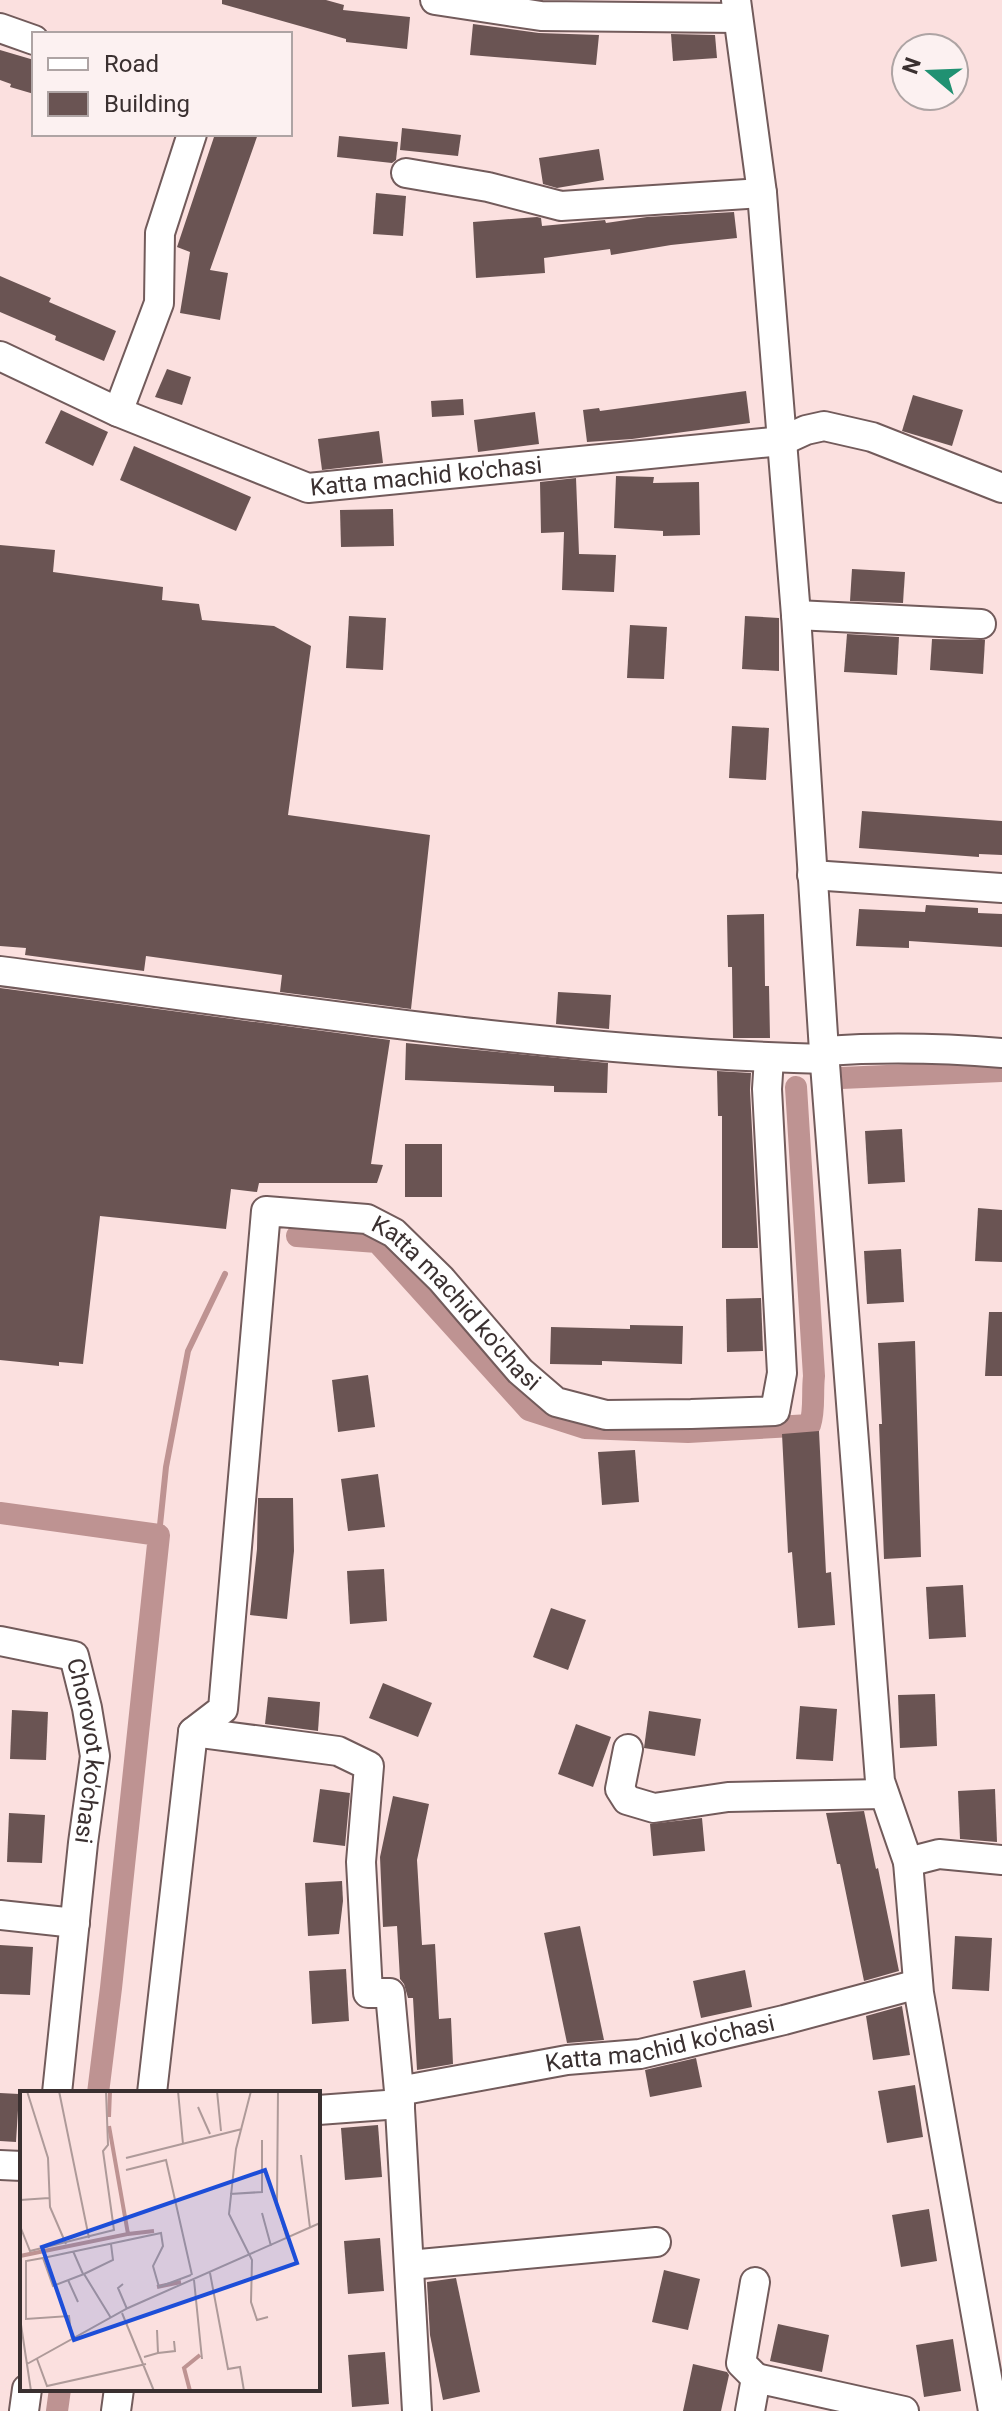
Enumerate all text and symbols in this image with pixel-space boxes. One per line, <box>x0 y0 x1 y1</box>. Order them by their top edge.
legend <box>32 32 292 136</box>
north arrow <box>890 32 970 112</box>
text: Road <box>104 50 159 78</box>
text: N <box>897 54 926 77</box>
text: Building <box>104 90 190 118</box>
street label: Katta machid ko'chasi <box>309 451 543 502</box>
street label: Katta machid ko'chasi <box>367 1210 546 1396</box>
street label: Chorovot ko'chasi <box>61 1655 109 1845</box>
street label: Katta machid ko'chasi <box>543 2009 777 2078</box>
inset map <box>20 2091 320 2391</box>

